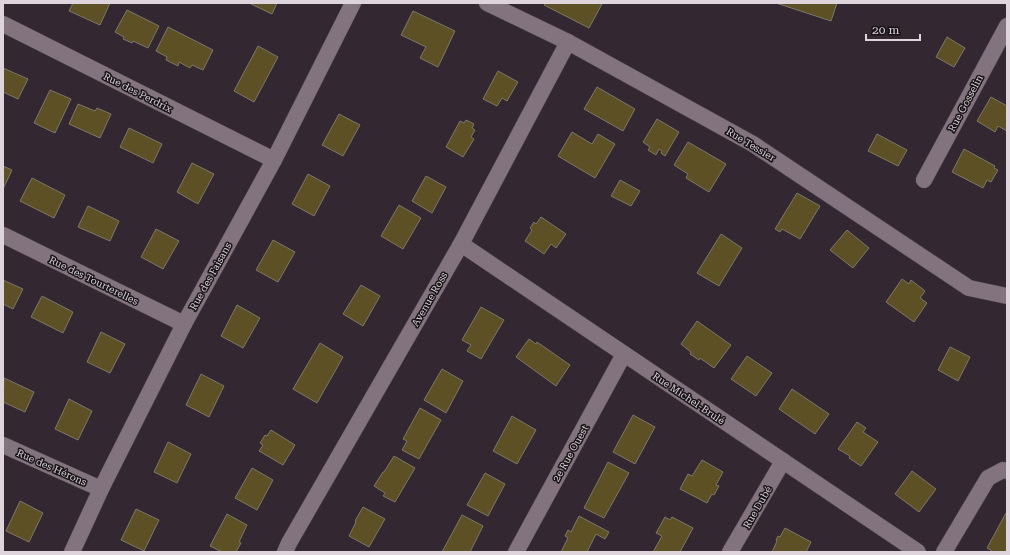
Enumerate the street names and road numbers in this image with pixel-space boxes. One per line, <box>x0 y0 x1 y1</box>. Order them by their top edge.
street label: Rue des Perdrix <box>102 70 174 115</box>
street label: Rue Gosselin <box>946 73 985 133</box>
street label: Rue Tessier <box>724 126 777 163</box>
street label: Rue des Faisans <box>187 240 234 312</box>
street label: Rue des Tourterelles <box>47 254 140 307</box>
street label: Avenue Ross <box>409 270 450 328</box>
street label: Rue Michel-Brulé <box>651 370 727 427</box>
street label: 2e Rue Ouest <box>550 423 591 483</box>
street label: Rue des Hérons <box>15 447 89 488</box>
street label: Rue Dubé <box>741 484 774 530</box>

